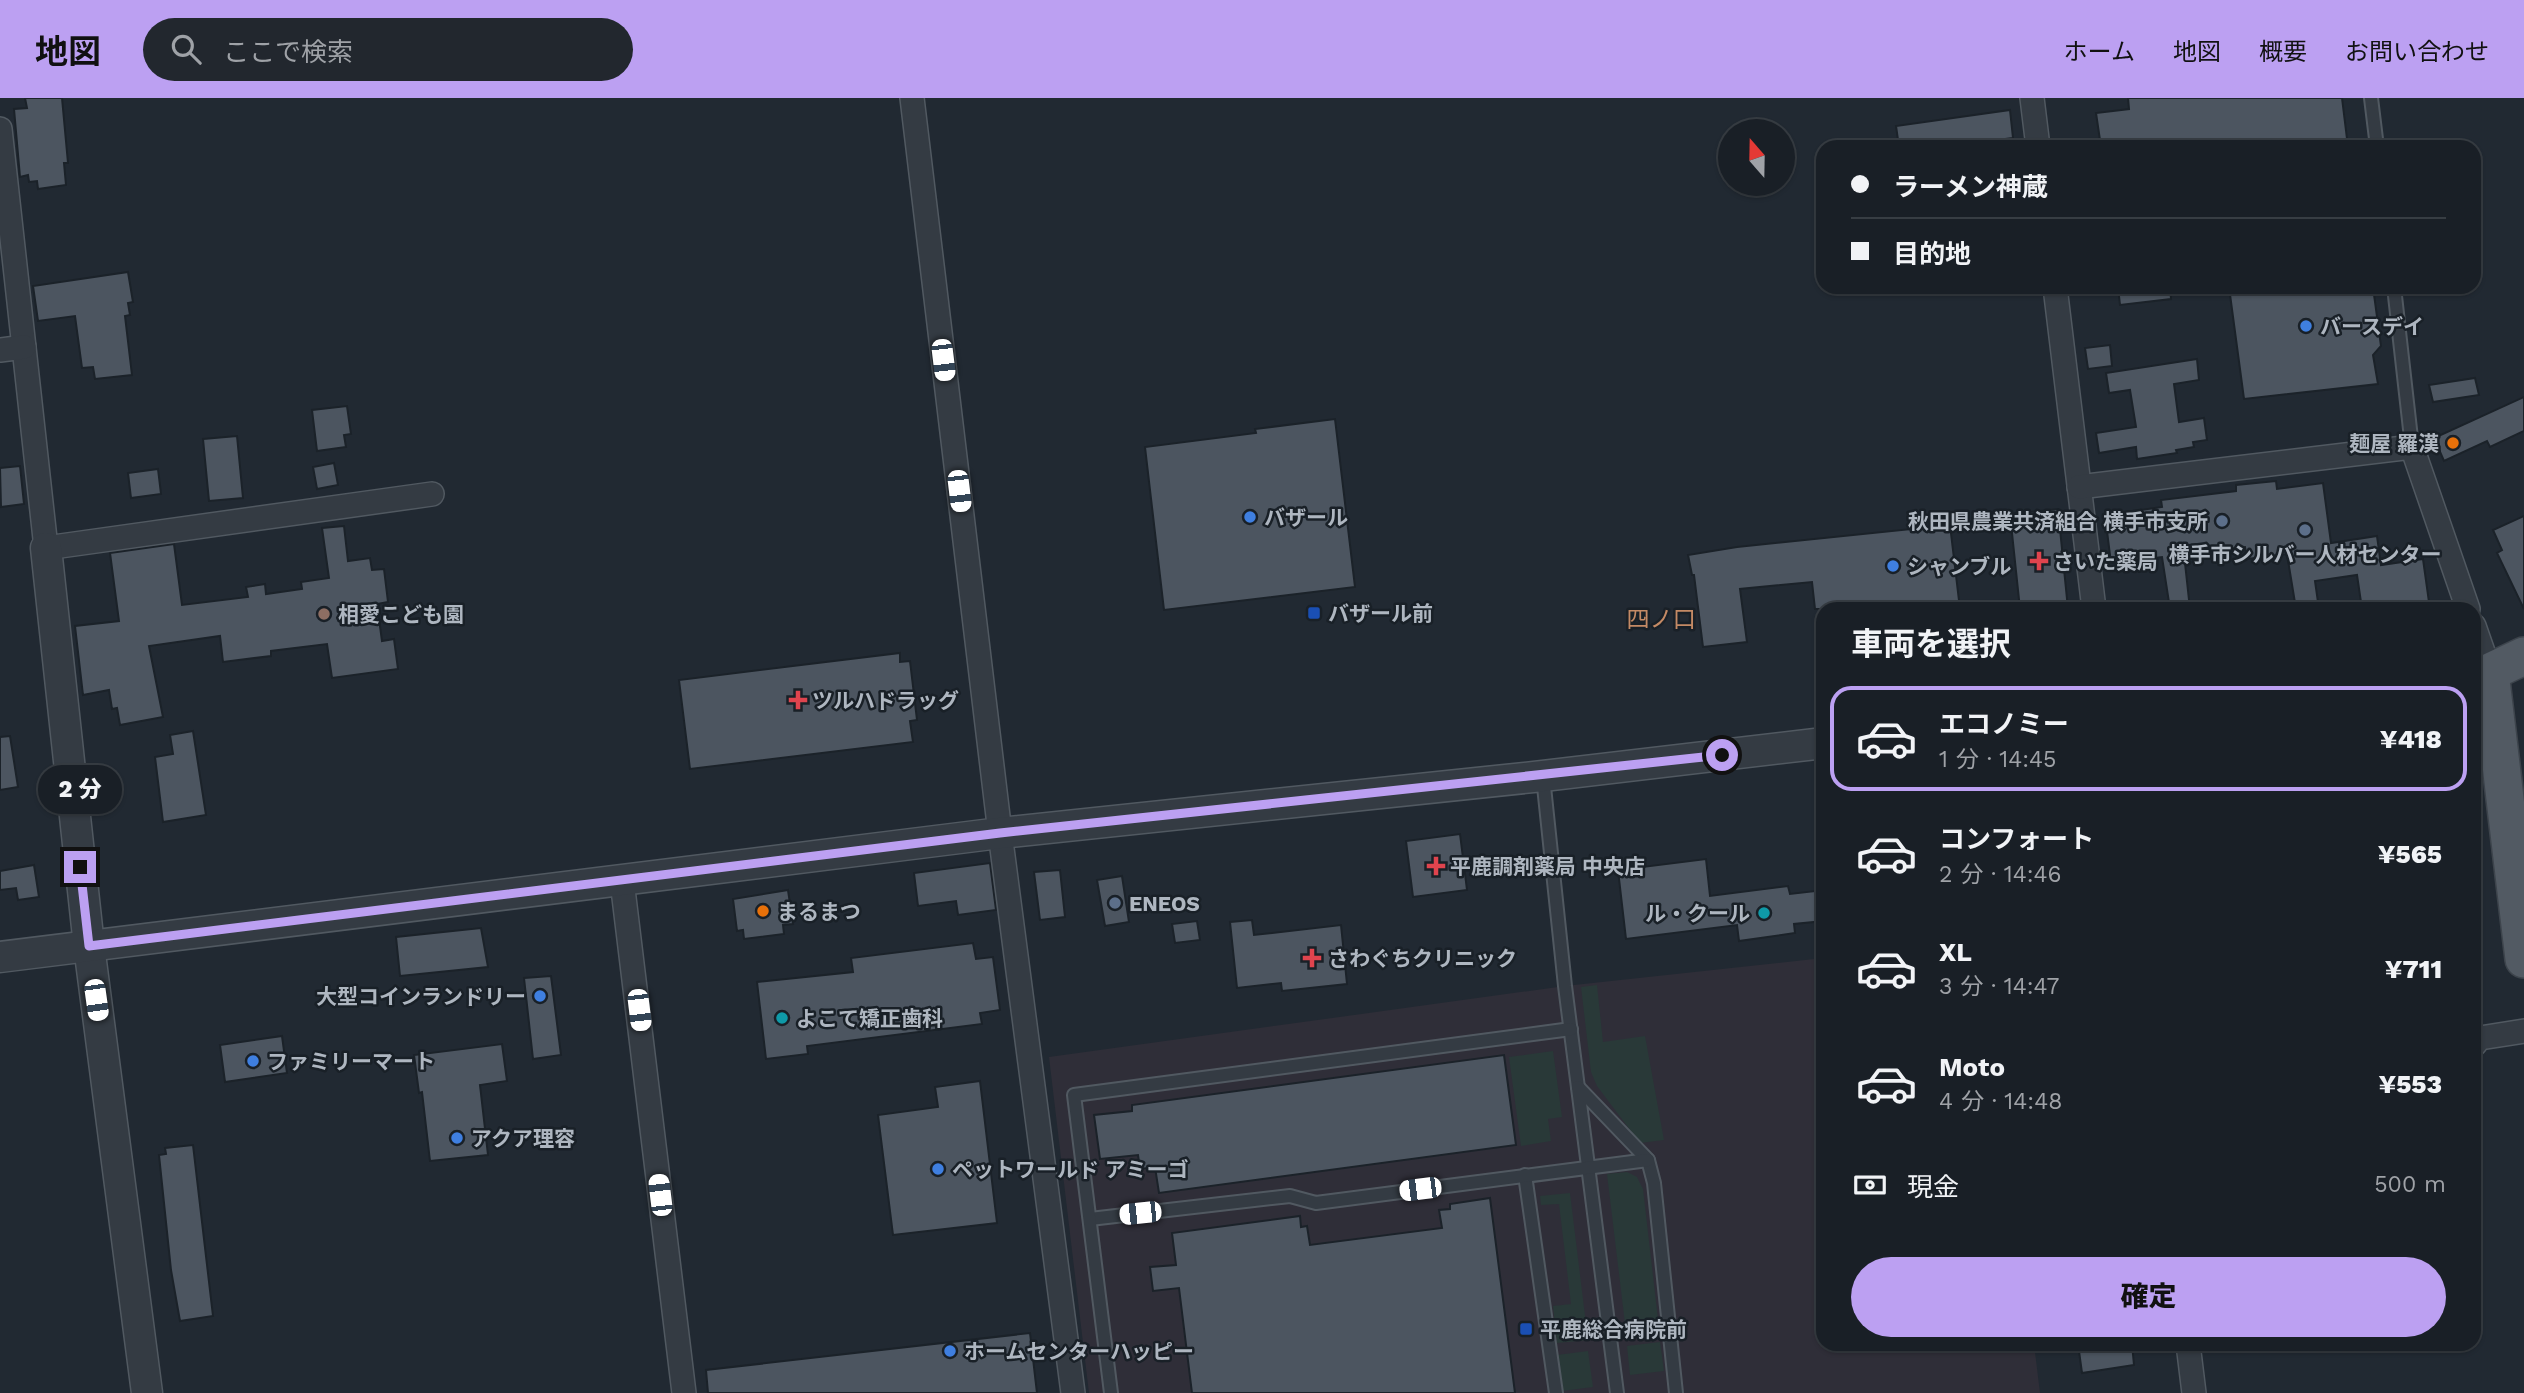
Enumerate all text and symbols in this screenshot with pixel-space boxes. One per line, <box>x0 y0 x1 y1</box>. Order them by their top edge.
search box <box>143 18 633 81</box>
icon: search <box>167 30 205 68</box>
text: 地図 <box>35 32 101 71</box>
text: ここで検索 <box>223 37 353 67</box>
text: ホーム <box>2064 38 2135 66</box>
text: 地図 <box>2173 38 2221 66</box>
text: 概要 <box>2259 38 2307 66</box>
text: お問い合わせ <box>2345 38 2489 66</box>
north arrow <box>1718 119 1796 196</box>
map controls <box>1718 119 1795 196</box>
text: ラーメン神蔵 <box>1893 172 2048 202</box>
text: 目的地 <box>1893 239 1971 269</box>
place label: バースデイ <box>2320 314 2424 339</box>
marker: バースデイ <box>2298 318 2314 334</box>
car <box>931 338 956 382</box>
place label: 麺屋 羅漢 <box>2349 431 2439 456</box>
marker: 麺屋 羅漢 <box>2445 435 2461 451</box>
car <box>947 469 972 513</box>
place label: バザール <box>1264 505 1348 530</box>
marker: バザール <box>1242 509 1258 525</box>
place label: 秋田県農業共済組合 横手市支所 <box>1908 509 2208 534</box>
marker: 秋田県農業共済組合 横手市支所 <box>2214 513 2230 529</box>
marker: 横手市シルバー人材センター <box>2297 522 2313 538</box>
place label: 横手市シルバー人材センター <box>2169 542 2442 567</box>
place label: さいた薬局 <box>2053 549 2158 574</box>
marker: さいた薬局 <box>2031 553 2047 569</box>
place label: シャンブル <box>1907 554 2011 579</box>
marker: シャンブル <box>1885 558 1901 574</box>
place label: バザール前 <box>1328 601 1433 626</box>
place label: 相愛こども園 <box>338 602 464 627</box>
marker: バザール前 <box>1306 605 1322 621</box>
marker: 相愛こども園 <box>316 606 332 622</box>
district label: 四ノ口 <box>1627 606 1696 633</box>
text: 車両を選択 <box>1851 625 2011 663</box>
place label: ツルハドラッグ <box>812 688 959 713</box>
marker: ツルハドラッグ <box>790 692 806 708</box>
icon: car <box>1855 707 1918 770</box>
text: エコノミー <box>1939 709 2069 739</box>
text: ¥418 <box>2380 724 2442 754</box>
route start <box>1706 739 1738 771</box>
text: 1 分 · 14:45 <box>1939 746 2057 773</box>
callout: 2 分 <box>38 766 122 814</box>
text: 2 分 <box>59 776 101 803</box>
icon: car <box>1855 822 1918 885</box>
text: コンフォート <box>1939 824 2094 854</box>
text: ¥565 <box>2378 839 2442 869</box>
route end <box>64 851 96 883</box>
place label: 平鹿調剤薬局 中央店 <box>1450 854 1645 879</box>
marker: 平鹿調剤薬局 中央店 <box>1428 858 1444 874</box>
text: 2 分 · 14:46 <box>1939 861 2062 888</box>
place label: ENEOS <box>1129 891 1200 916</box>
marker: ENEOS <box>1107 895 1123 911</box>
place label: まるまつ <box>777 899 861 924</box>
place label: ル・クール <box>1645 901 1750 926</box>
marker: まるまつ <box>755 903 771 919</box>
marker: ル・クール <box>1756 905 1772 921</box>
icon: car <box>1855 937 1918 1000</box>
text: XL <box>1939 937 1972 967</box>
place label: さわぐちクリニック <box>1328 946 1517 971</box>
marker: さわぐちクリニック <box>1302 948 1322 968</box>
text: ¥711 <box>2385 954 2442 984</box>
text: 3 分 · 14:47 <box>1939 973 2059 1000</box>
car <box>83 978 110 1022</box>
place label: 大型コインランドリー <box>316 984 526 1009</box>
marker: 大型コインランドリー <box>532 988 548 1004</box>
car <box>627 988 652 1032</box>
place label: よこて矯正歯科 <box>796 1006 943 1031</box>
marker: よこて矯正歯科 <box>774 1010 790 1026</box>
place label: ファミリーマート <box>267 1049 435 1074</box>
icon: car <box>1855 1052 1918 1115</box>
text: Moto <box>1939 1052 2005 1082</box>
marker: ファミリーマート <box>245 1053 261 1069</box>
text: ¥553 <box>2378 1069 2442 1099</box>
text: 4 分 · 14:48 <box>1939 1088 2062 1115</box>
place label: アクア理容 <box>471 1126 575 1151</box>
marker: アクア理容 <box>449 1130 465 1146</box>
place label: ペットワールド アミーゴ <box>952 1157 1189 1182</box>
marker: ペットワールド アミーゴ <box>930 1161 946 1177</box>
icon: cash <box>1851 1166 1889 1204</box>
text: 500 m <box>2374 1171 2446 1198</box>
text: 現金 <box>1907 1172 1959 1202</box>
car <box>648 1173 673 1217</box>
car <box>1398 1176 1443 1202</box>
car <box>1119 1200 1162 1226</box>
button: 確定 <box>1851 1257 2446 1337</box>
place label: 平鹿総合病院前 <box>1540 1317 1687 1342</box>
marker: 平鹿総合病院前 <box>1518 1321 1534 1337</box>
place label: ホームセンターハッピー <box>964 1339 1194 1364</box>
marker: ホームセンターハッピー <box>942 1343 958 1359</box>

